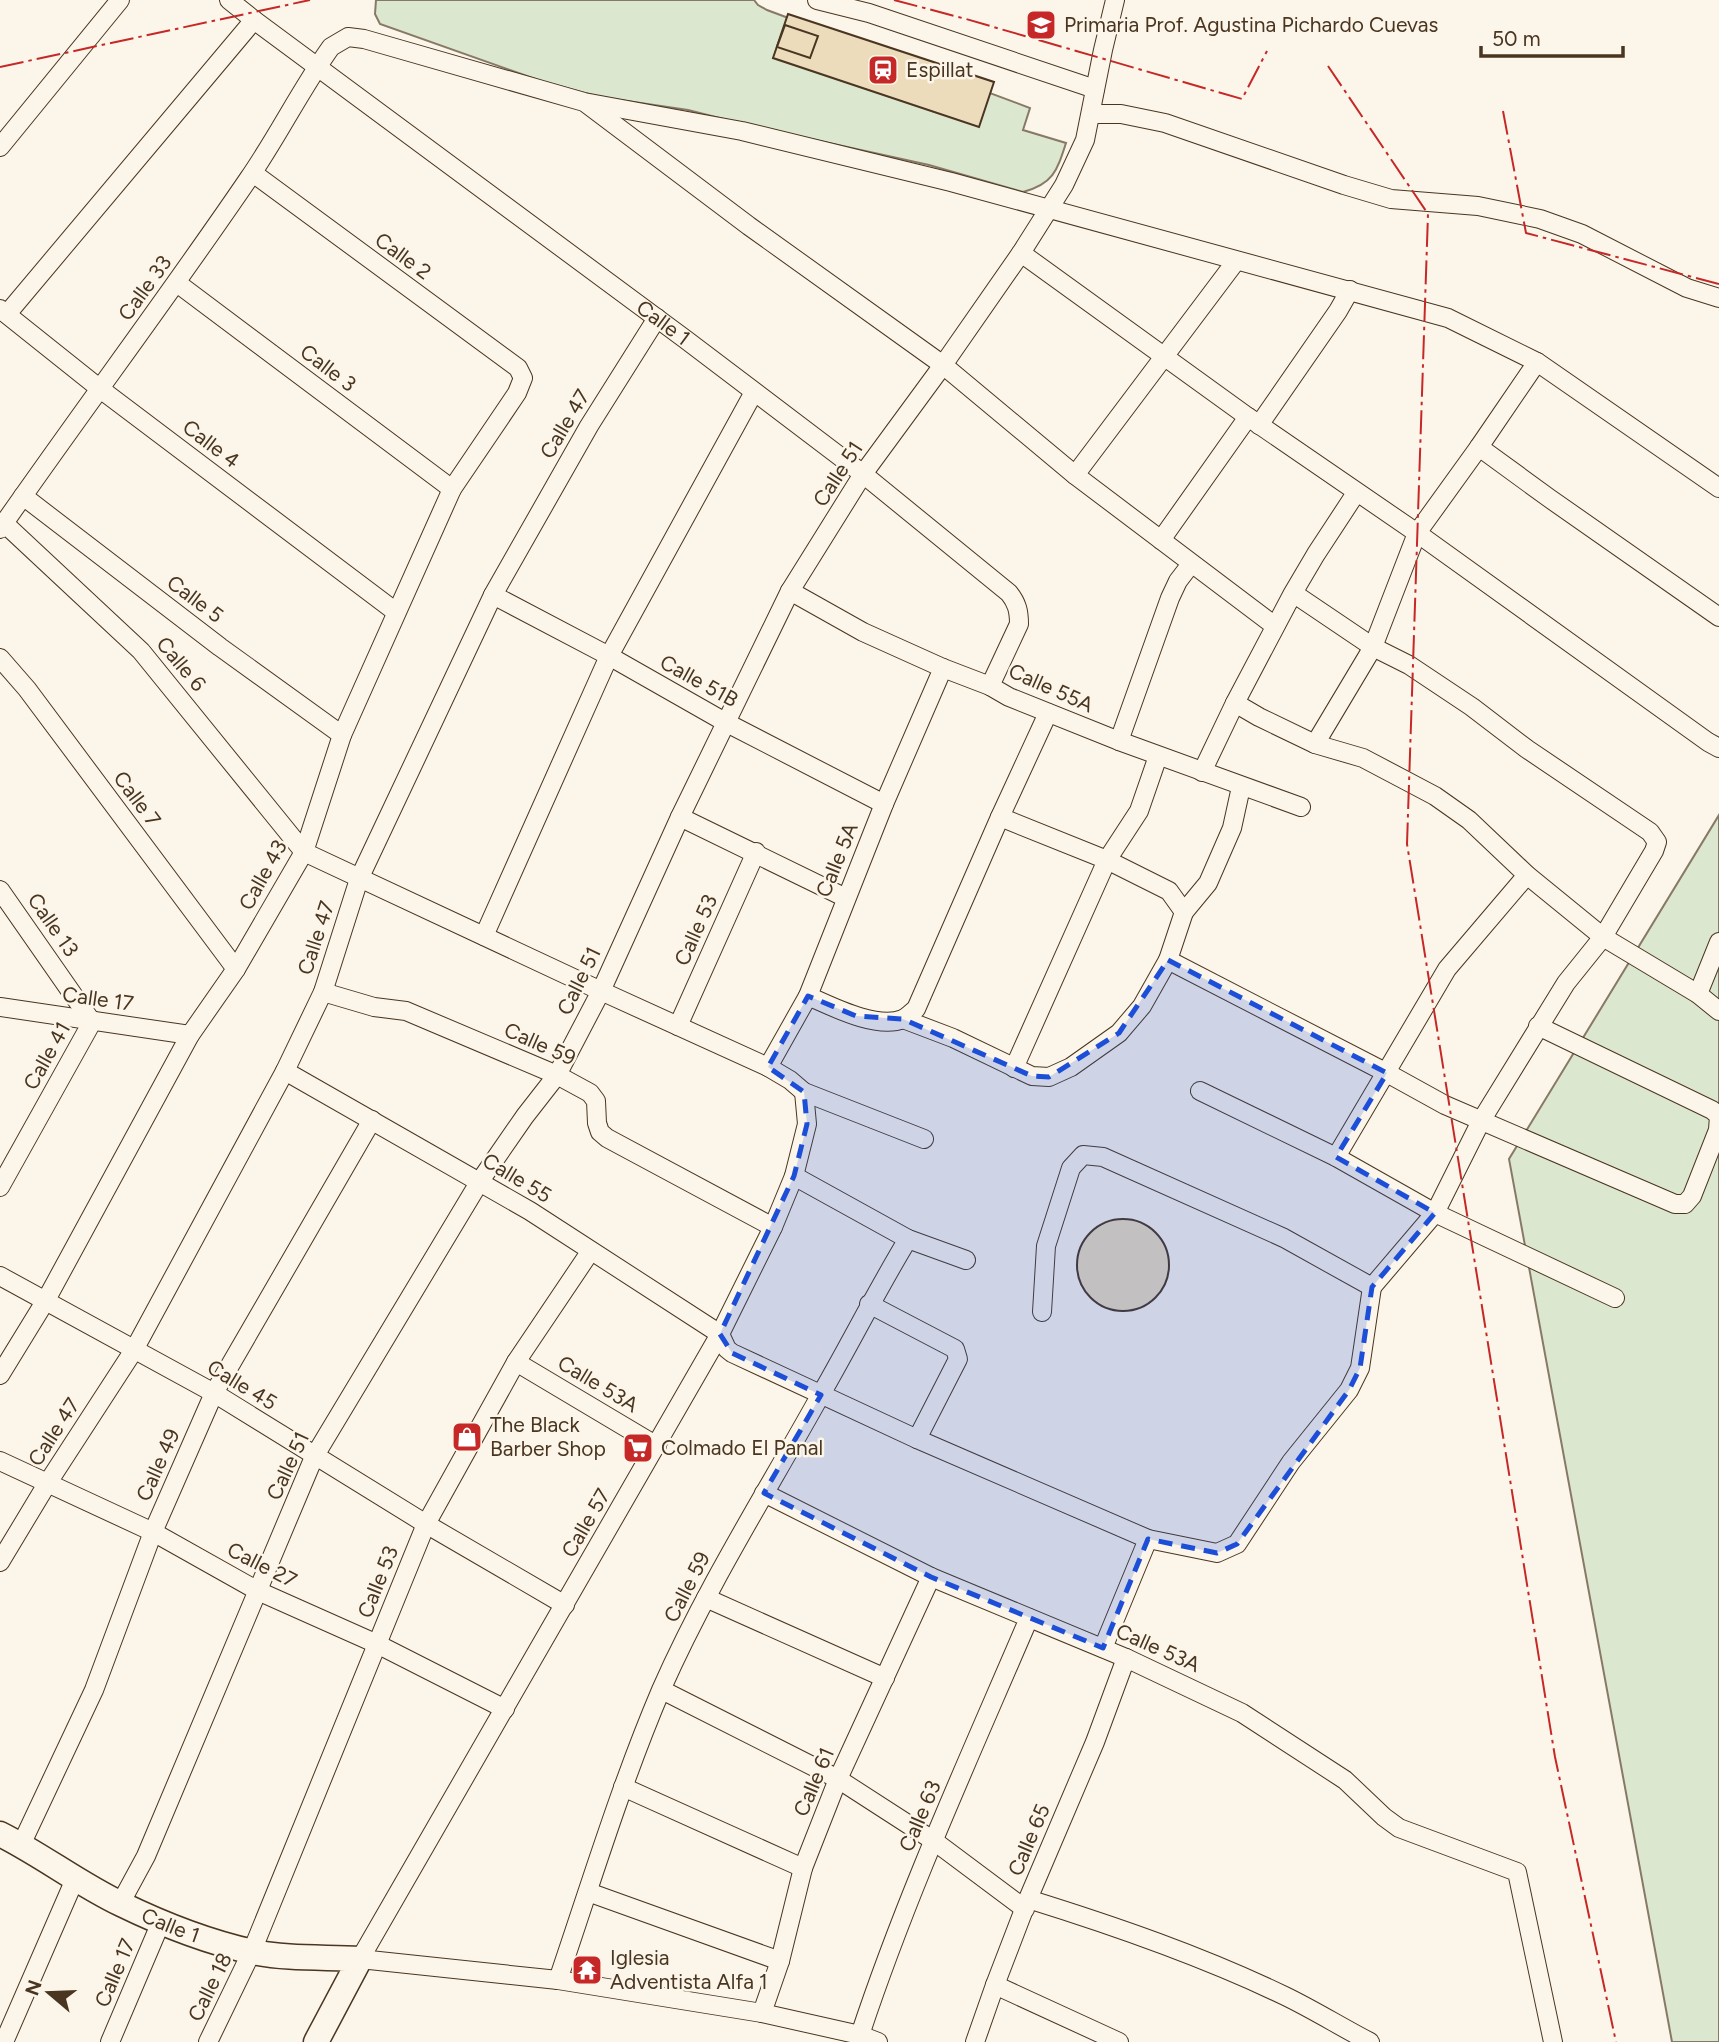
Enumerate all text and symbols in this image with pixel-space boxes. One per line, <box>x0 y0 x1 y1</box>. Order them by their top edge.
school or university icon: Primaria Prof. Agustina Pichardo Cuevas <box>1024 8 1058 42</box>
place label: Primaria Prof. Agustina Pichardo Cuevas <box>1064 12 1438 37</box>
scale bar <box>1481 14 1623 58</box>
text: 50 m <box>1492 26 1541 51</box>
station icon: Espillat <box>866 53 900 87</box>
place label: Espillat <box>906 57 973 82</box>
street label: Calle 2 <box>370 227 436 284</box>
street label: Calle 33 <box>113 250 177 325</box>
street label: Calle 1 <box>632 294 695 350</box>
street label: Calle 3 <box>296 339 361 397</box>
street label: Calle 47 <box>534 385 595 463</box>
street label: Calle 4 <box>178 414 245 473</box>
street label: Calle 51 <box>807 437 868 511</box>
street label: Calle 5 <box>162 569 228 628</box>
street label: Calle 6 <box>151 631 211 696</box>
street label: Calle 51B <box>656 649 743 712</box>
street label: Calle 55A <box>1005 658 1097 717</box>
street label: Calle 7 <box>108 766 166 831</box>
street label: Calle 5A <box>810 819 863 901</box>
street label: Calle 43 <box>233 835 292 914</box>
street label: Calle 13 <box>23 888 84 961</box>
street label: Calle 53 <box>669 890 722 969</box>
street label: Calle 47 <box>292 898 339 978</box>
street label: Calle 51 <box>551 943 606 1019</box>
street label: Calle 17 <box>61 981 135 1016</box>
street label: Calle 59 <box>501 1017 580 1070</box>
street label: Calle 41 <box>18 1018 75 1094</box>
street label: Calle 55 <box>478 1147 556 1208</box>
street label: Calle 53A <box>553 1350 643 1417</box>
street label: Calle 45 <box>203 1354 282 1415</box>
street label: Calle 47 <box>22 1393 85 1470</box>
place label: The Black Barber Shop <box>490 1412 606 1461</box>
shop icon: The Black Barber Shop <box>450 1420 484 1454</box>
street label: Calle 49 <box>131 1425 185 1505</box>
street label: Calle 51 <box>261 1428 314 1504</box>
supermarket icon: Colmado El Panal <box>621 1431 655 1465</box>
place label: Colmado El Panal <box>661 1435 823 1460</box>
street label: Calle 57 <box>556 1484 615 1562</box>
street label: Calle 27 <box>223 1536 301 1593</box>
street label: Calle 53 <box>352 1542 403 1621</box>
street label: Calle 59 <box>658 1547 715 1626</box>
street label: Calle 53A <box>1112 1618 1204 1677</box>
street label: Calle 61 <box>788 1744 839 1820</box>
street label: Calle 63 <box>893 1776 946 1855</box>
street label: Calle 65 <box>1002 1800 1055 1880</box>
street label: Calle 1 <box>138 1902 203 1948</box>
street label: Calle 17 <box>89 1935 140 2011</box>
place label: Iglesia Adventista Alfa 1 <box>610 1945 768 1994</box>
street label: Calle 18 <box>182 1948 237 2025</box>
temple icon: Iglesia Adventista Alfa 1 <box>570 1953 604 1987</box>
north arrow <box>14 1958 84 2028</box>
text: N <box>20 1977 47 1998</box>

